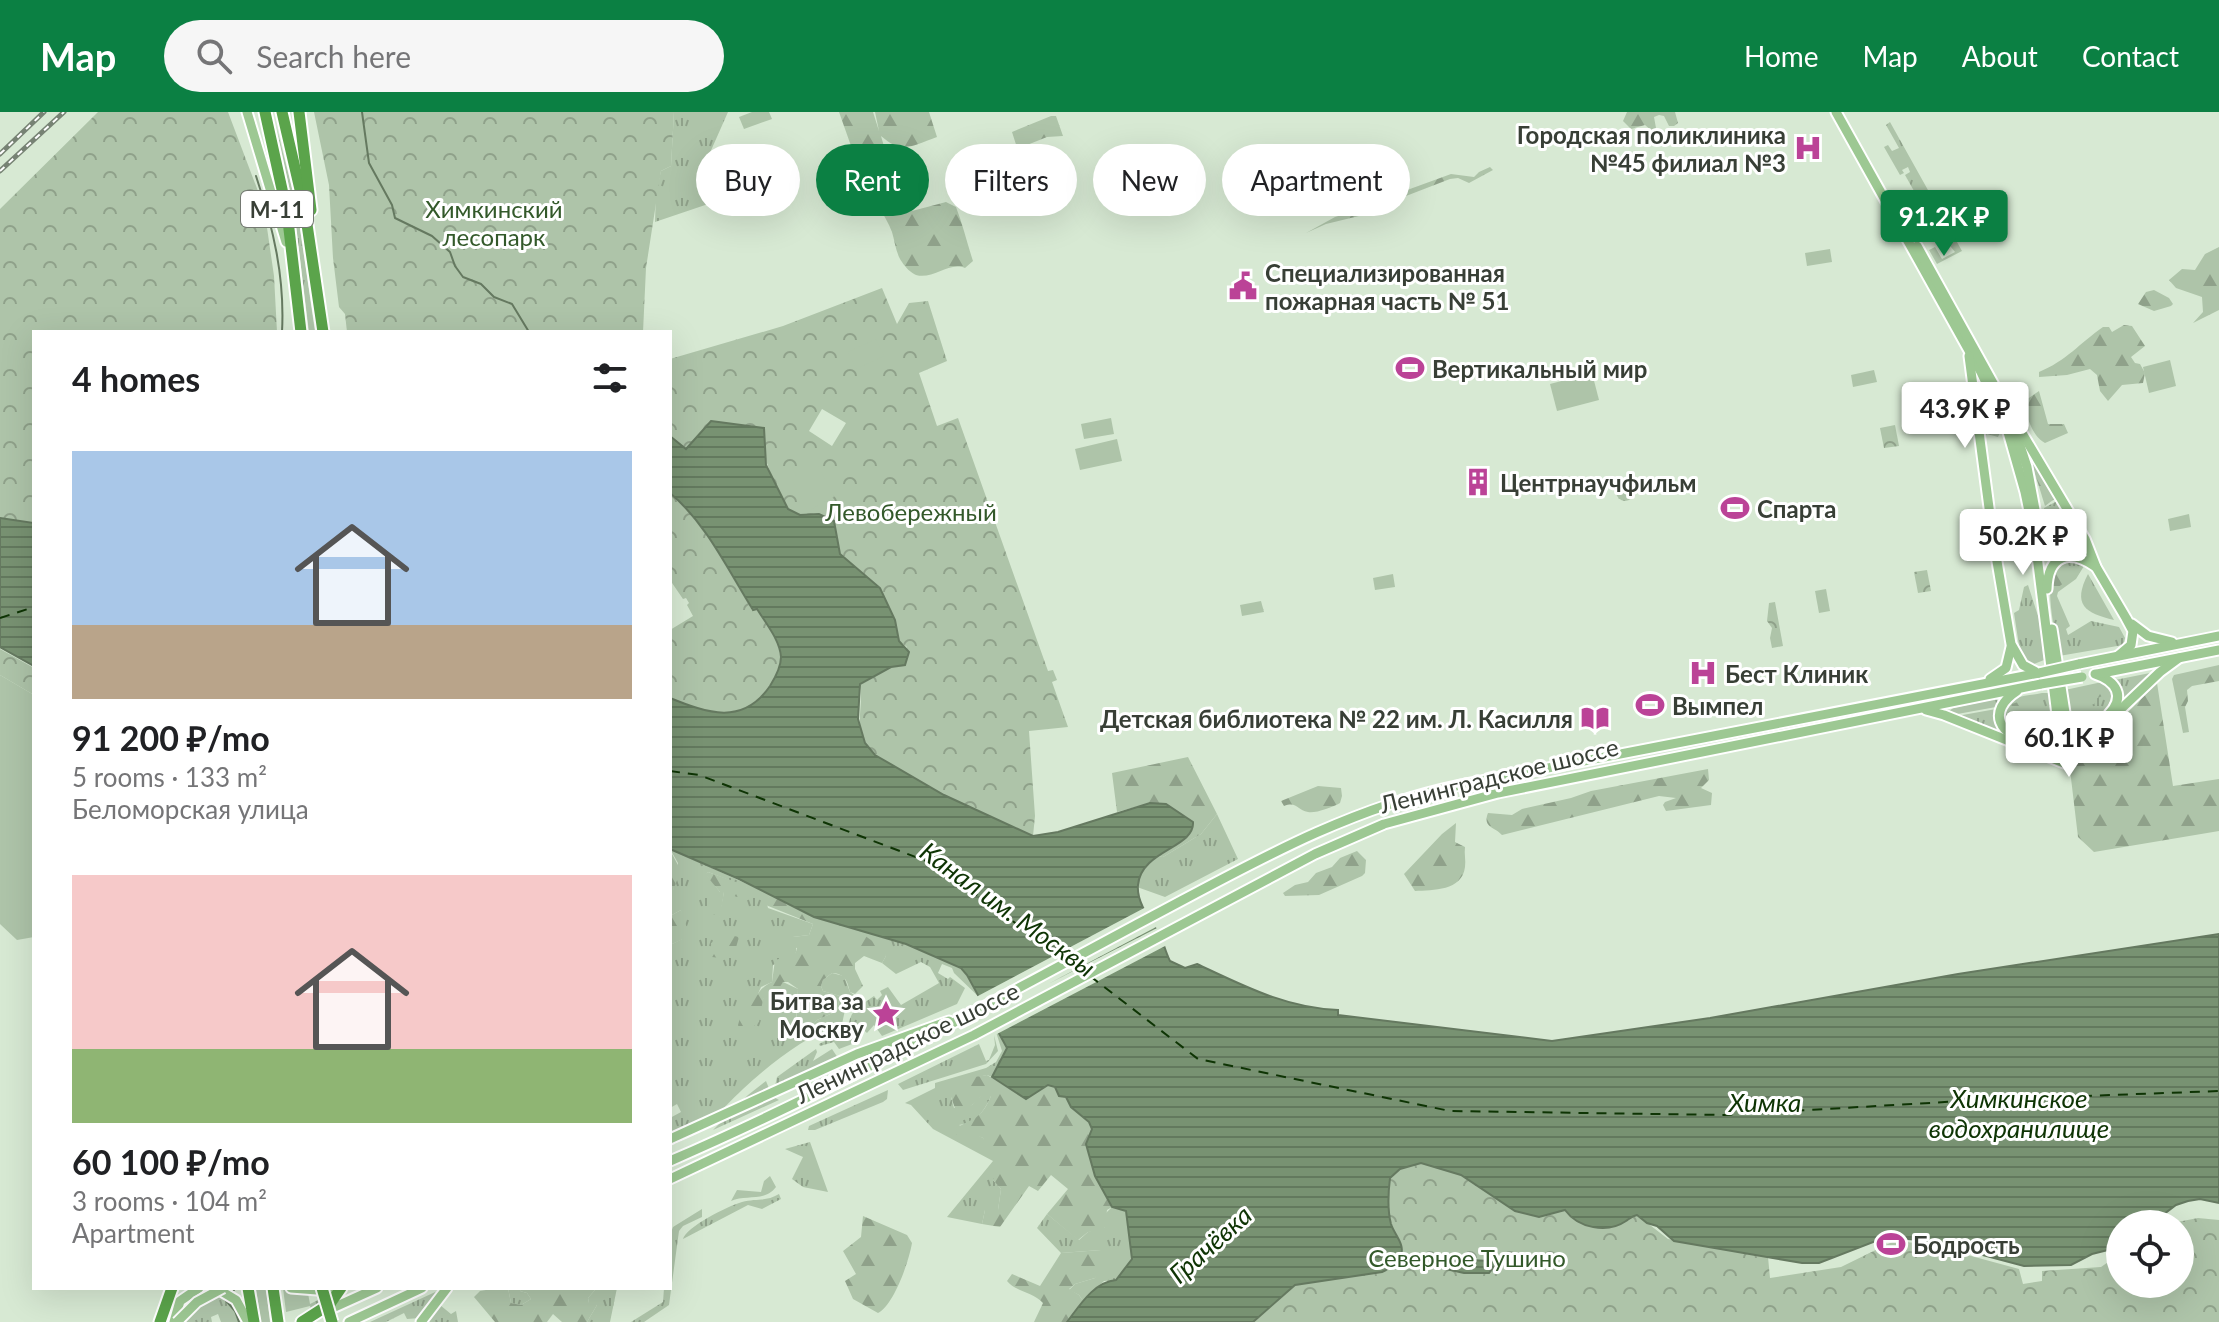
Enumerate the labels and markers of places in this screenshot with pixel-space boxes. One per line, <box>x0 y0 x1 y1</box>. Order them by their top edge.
place label: Городская поликлиника №45 филиал №3 <box>1517 120 1786 177</box>
hospital icon: Городская поликлиника №45 филиал №3 <box>1793 133 1823 163</box>
pin: 91.2K ₽ <box>1870 190 2018 258</box>
place label: Cпециализированная пожарная часть № 51 <box>1265 258 1509 315</box>
public building icon: Cпециализированная пожарная часть № 51 <box>1228 271 1258 301</box>
sports icon: Вертикальный мир <box>1395 353 1425 383</box>
place label: Вертикальный мир <box>1432 354 1647 383</box>
pin: 43.9K ₽ <box>1891 382 2039 450</box>
building icon: Центрнаучфильм <box>1463 467 1493 497</box>
place label: Центрнаучфильм <box>1500 468 1696 497</box>
sports icon: Спарта <box>1720 493 1750 523</box>
place label: Спарта <box>1757 494 1837 523</box>
pin: 50.2K ₽ <box>1949 509 2097 577</box>
hospital icon: Бест Клиник <box>1688 658 1718 688</box>
place label: Бест Клиник <box>1725 659 1868 688</box>
sports icon: Вымпел <box>1635 690 1665 720</box>
place label: Вымпел <box>1672 691 1763 720</box>
library icon: Детская библиотека № 22 им. Л. Касилля <box>1580 703 1610 733</box>
place label: Детская библиотека № 22 им. Л. Касилля <box>1100 704 1573 733</box>
pin: 60.1K ₽ <box>1995 711 2143 779</box>
place label: Битва за Москву <box>770 986 864 1043</box>
place icon: Битва за Москву <box>871 999 901 1029</box>
sports icon: Бодрость <box>1876 1229 1906 1259</box>
place label: Бодрость <box>1913 1230 2020 1259</box>

